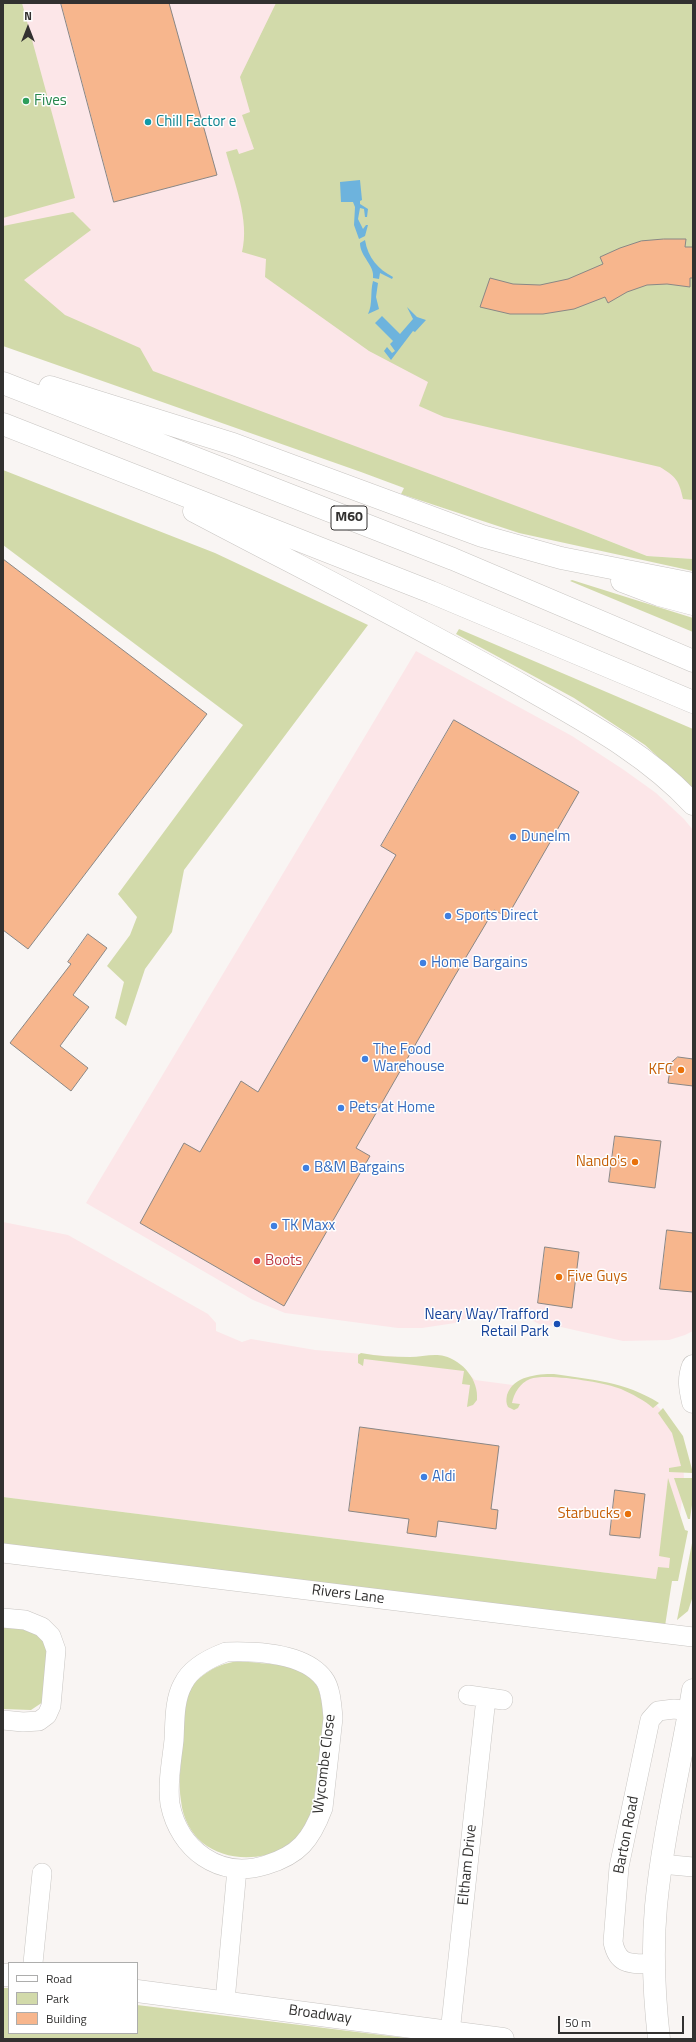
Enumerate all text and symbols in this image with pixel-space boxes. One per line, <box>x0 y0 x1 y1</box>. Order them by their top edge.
north arrow <box>8 8 48 48</box>
text: N <box>24 8 32 24</box>
place label: Fives <box>34 92 67 110</box>
marker: Fives <box>21 96 31 106</box>
place label: Chill Factor e <box>156 113 236 131</box>
marker: Chill Factor e <box>143 117 153 127</box>
road number: M60 <box>331 506 367 530</box>
place label: Dunelm <box>521 828 570 846</box>
marker: Dunelm <box>508 832 518 842</box>
place label: Sports Direct <box>456 907 538 925</box>
marker: Sports Direct <box>443 911 453 921</box>
place label: Home Bargains <box>431 954 528 972</box>
marker: Home Bargains <box>418 958 428 968</box>
place label: The Food Warehouse <box>373 1041 445 1076</box>
marker: The Food Warehouse <box>360 1054 370 1064</box>
place label: KFC <box>649 1061 673 1079</box>
marker: KFC <box>676 1065 686 1075</box>
place label: Pets at Home <box>349 1099 435 1117</box>
marker: Pets at Home <box>336 1103 346 1113</box>
place label: Nando's <box>576 1153 627 1171</box>
marker: Nando's <box>630 1157 640 1167</box>
place label: B&M Bargains <box>314 1159 405 1177</box>
marker: B&M Bargains <box>301 1163 311 1173</box>
place label: TK Maxx <box>282 1217 335 1235</box>
marker: TK Maxx <box>269 1221 279 1231</box>
place label: Boots <box>265 1252 302 1270</box>
marker: Boots <box>252 1256 262 1266</box>
place label: Five Guys <box>567 1268 627 1286</box>
marker: Five Guys <box>554 1272 564 1282</box>
place label: Neary Way/Trafford Retail Park <box>425 1306 549 1341</box>
marker: Neary Way/Trafford Retail Park <box>552 1319 562 1329</box>
place label: Aldi <box>432 1468 456 1486</box>
marker: Aldi <box>419 1472 429 1482</box>
place label: Starbucks <box>557 1505 620 1523</box>
marker: Starbucks <box>623 1509 633 1519</box>
street label: Rivers Lane <box>311 1582 385 1608</box>
street label: Wycombe Close <box>310 1713 340 1815</box>
street label: Barton Road <box>611 1795 643 1875</box>
street label: Eltham Drive <box>455 1824 481 1906</box>
legend <box>8 1962 138 2034</box>
text: Road <box>46 1969 72 1988</box>
text: Park <box>46 1989 69 2008</box>
street label: Broadway <box>287 2002 353 2028</box>
scale bar <box>560 2008 686 2034</box>
text: Building <box>46 2009 87 2028</box>
text: 50 m <box>565 2013 591 2032</box>

